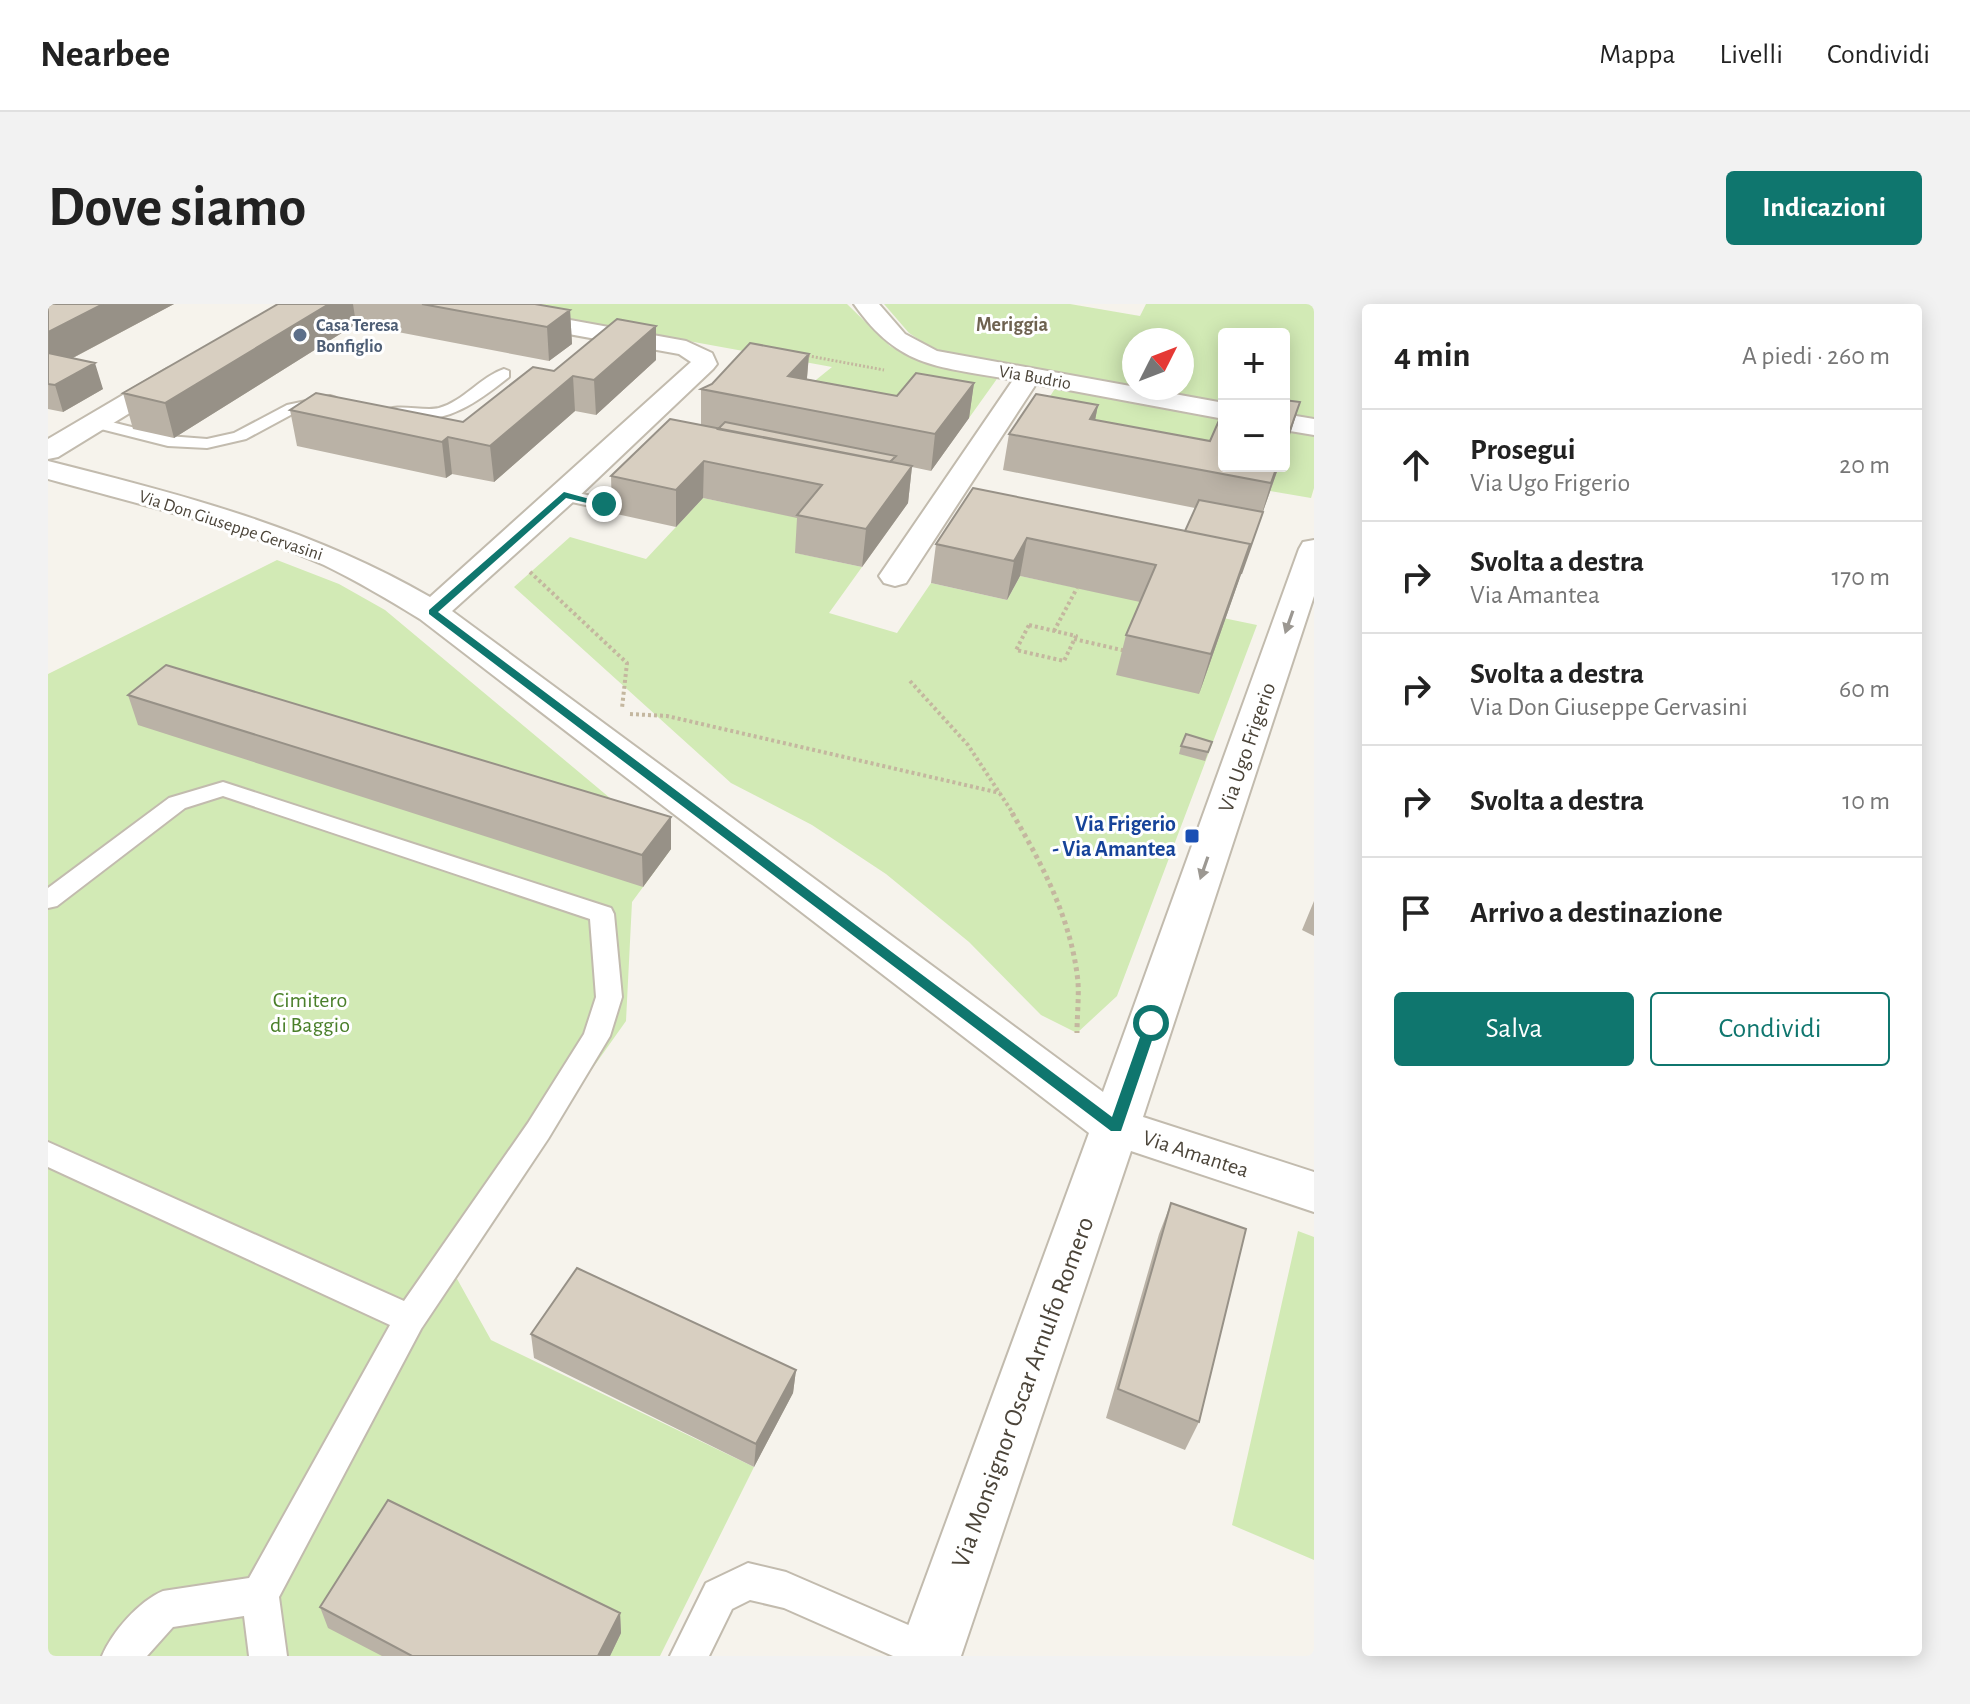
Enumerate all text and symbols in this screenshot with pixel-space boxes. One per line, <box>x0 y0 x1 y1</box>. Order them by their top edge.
text: Nearbee <box>40 36 170 74</box>
text: Mappa <box>1599 41 1676 69</box>
text: Livelli <box>1720 41 1783 69</box>
text: Condividi <box>1827 41 1930 69</box>
button: Indicazioni <box>1726 171 1922 245</box>
text: Dove siamo <box>48 180 306 236</box>
district label: Meriggia <box>976 315 1048 335</box>
place label: Casa Teresa Bonfiglio <box>316 317 399 356</box>
marker: Casa Teresa Bonfiglio <box>291 326 309 344</box>
north arrow <box>1122 328 1194 400</box>
map controls <box>1218 328 1290 472</box>
button: + <box>1218 328 1290 400</box>
text: 4 min <box>1394 339 1471 373</box>
text: A piedi · 260 m <box>1742 343 1890 369</box>
street label: Via Budrio <box>997 363 1072 393</box>
button: − <box>1218 400 1290 472</box>
text: Prosegui <box>1470 435 1576 465</box>
icon: ahead <box>1394 443 1438 487</box>
text: 20 m <box>1839 452 1890 478</box>
text: Via Ugo Frigerio <box>1470 470 1630 496</box>
route end <box>586 486 622 522</box>
street label: Via Don Giuseppe Gervasini <box>136 488 325 564</box>
text: Svolta a destra <box>1470 547 1644 577</box>
icon: right <box>1394 555 1438 599</box>
text: 170 m <box>1831 564 1890 590</box>
text: Via Amantea <box>1470 582 1600 608</box>
one-way arrow <box>1282 611 1294 635</box>
text: Svolta a destra <box>1470 659 1644 689</box>
icon: right <box>1394 667 1438 711</box>
text: 60 m <box>1839 676 1890 702</box>
street label: Via Ugo Frigerio <box>1214 680 1279 815</box>
text: Via Don Giuseppe Gervasini <box>1470 694 1748 720</box>
icon: right <box>1394 779 1438 823</box>
text: Svolta a destra <box>1470 786 1644 816</box>
text: 10 m <box>1842 788 1890 814</box>
place label: Via Frigerio - Via Amantea <box>1052 813 1176 860</box>
marker: Via Frigerio - Via Amantea <box>1183 827 1201 845</box>
one-way arrow <box>1198 857 1210 881</box>
icon: arrive <box>1394 891 1438 935</box>
text: Arrivo a destinazione <box>1470 898 1723 928</box>
park label: Cimitero di Baggio <box>270 989 350 1036</box>
button: Salva <box>1394 992 1634 1066</box>
button: Condividi <box>1650 992 1890 1066</box>
route start <box>1133 1005 1169 1041</box>
street label: Via Amantea <box>1140 1127 1251 1181</box>
street label: Via Monsignor Oscar Arnulfo Romero <box>947 1213 1099 1571</box>

